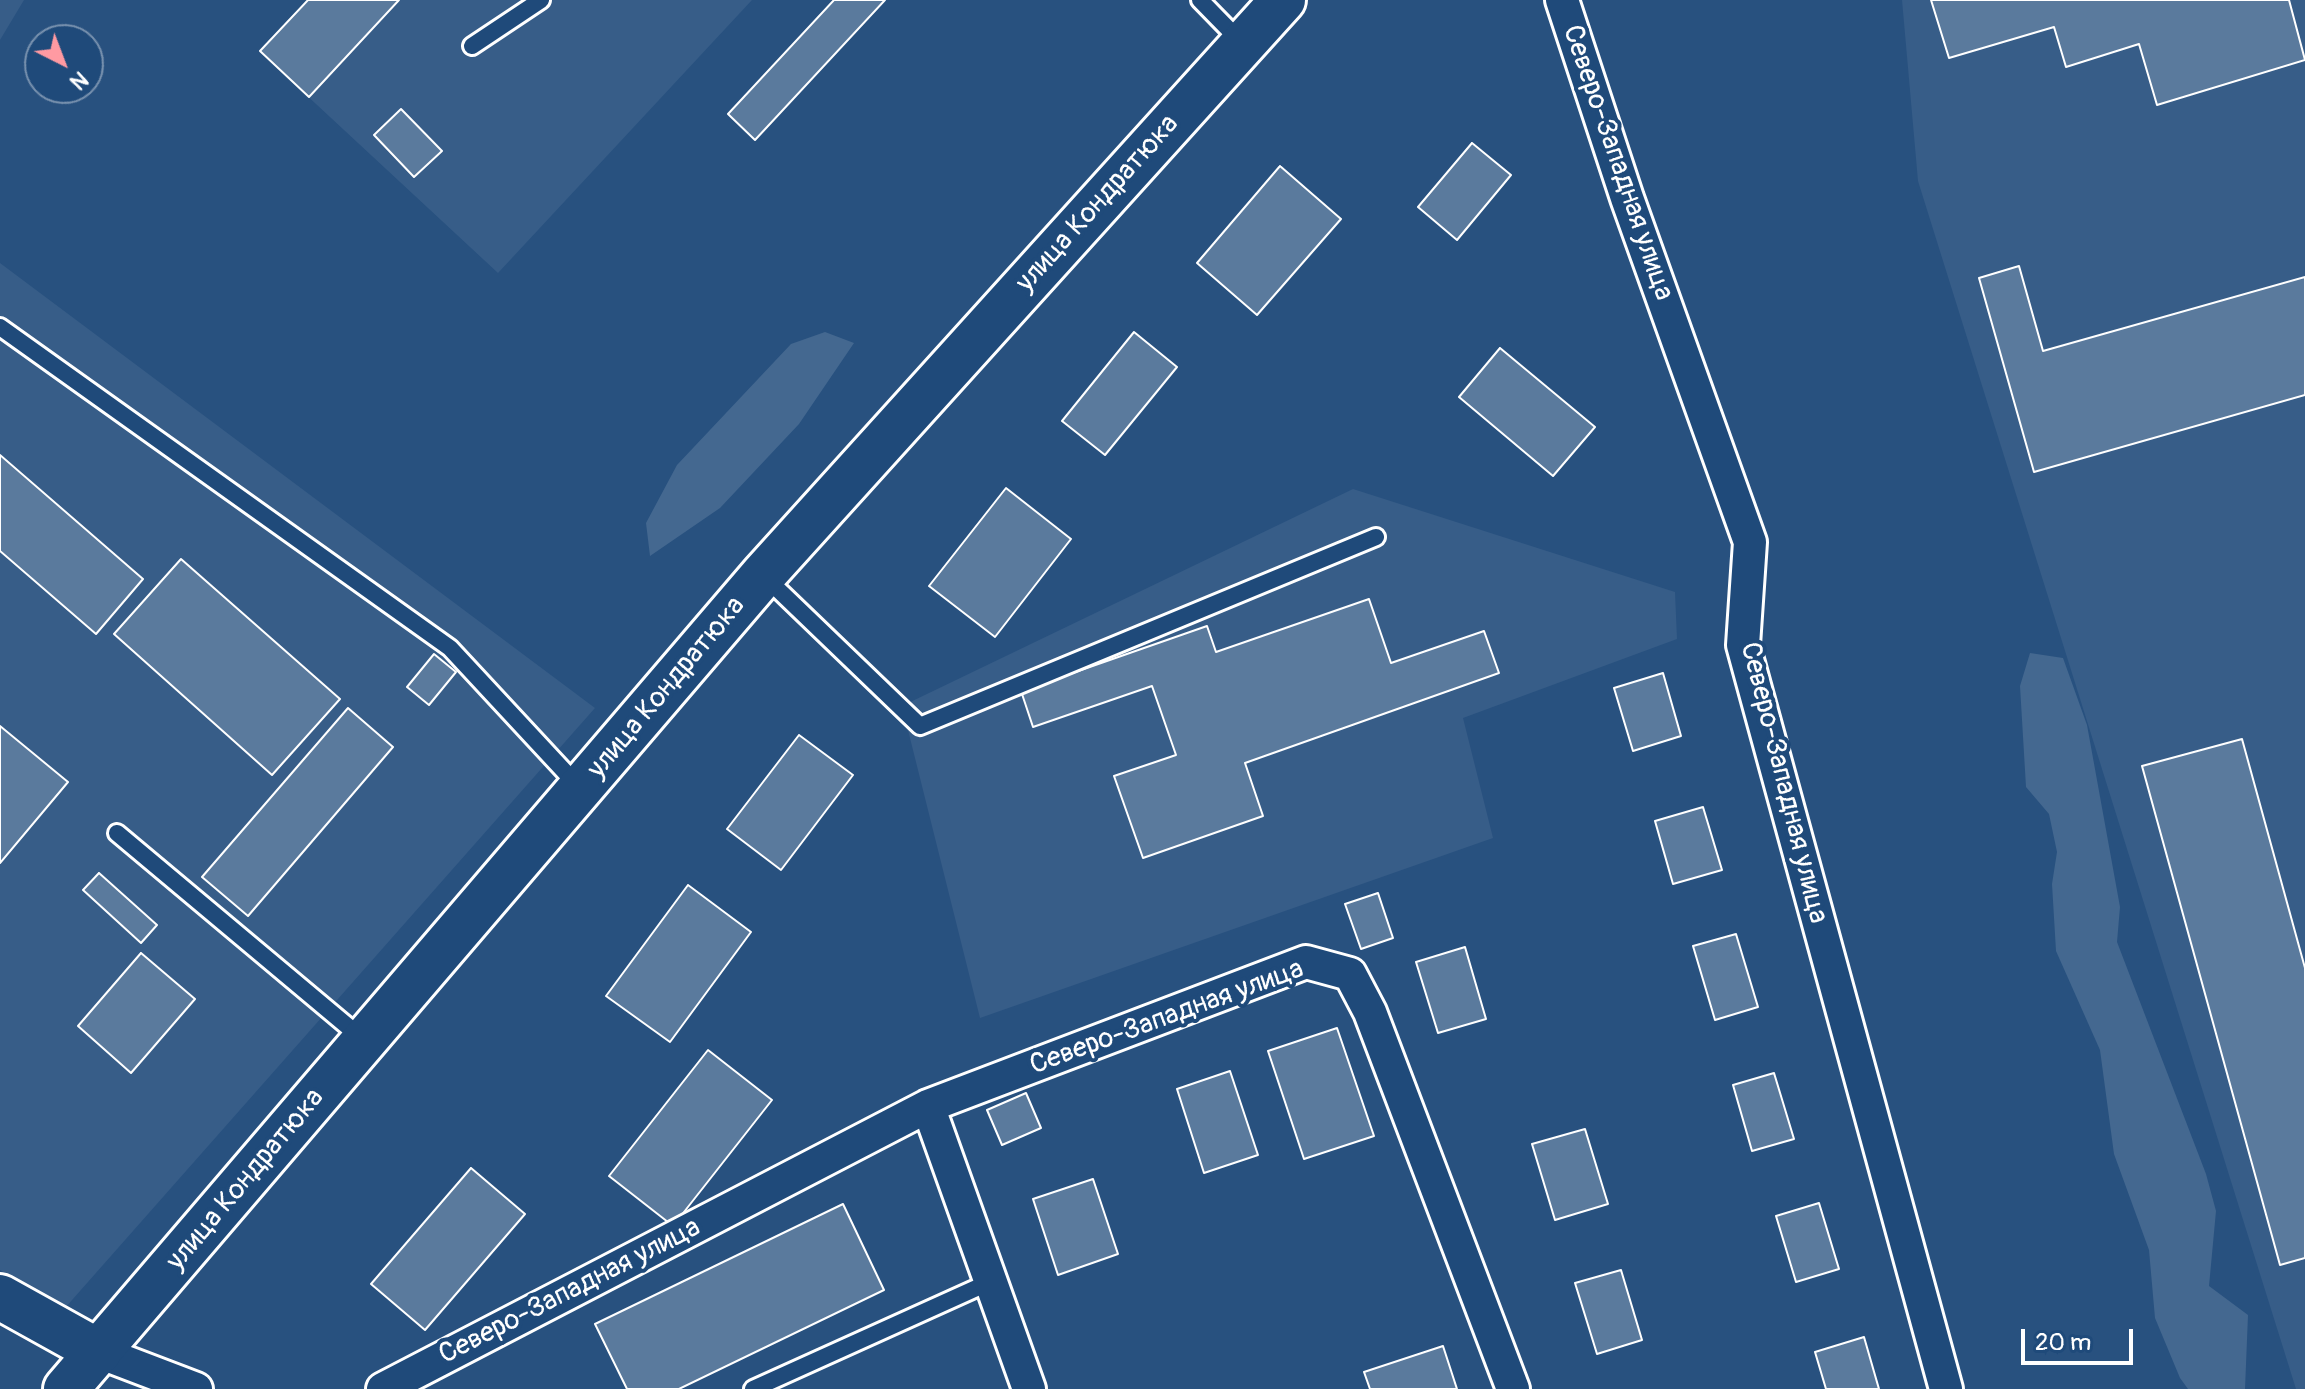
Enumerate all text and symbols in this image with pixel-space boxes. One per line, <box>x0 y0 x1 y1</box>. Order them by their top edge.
street label: Северо-Западная улица <box>1554 21 1680 305</box>
north arrow <box>24 24 104 104</box>
text: N <box>64 65 94 96</box>
street label: улица Кондратюка <box>1009 108 1187 300</box>
street label: улица Кондратюка <box>581 590 753 786</box>
street label: Северо-Западная улица <box>1732 639 1834 927</box>
street label: Северо-Западная улица <box>1026 953 1308 1083</box>
street label: улица Кондратюка <box>160 1082 332 1278</box>
street label: Северо-Западная улица <box>434 1212 706 1372</box>
scale bar <box>2025 1313 2137 1363</box>
text: 20 m <box>2035 1328 2091 1357</box>

